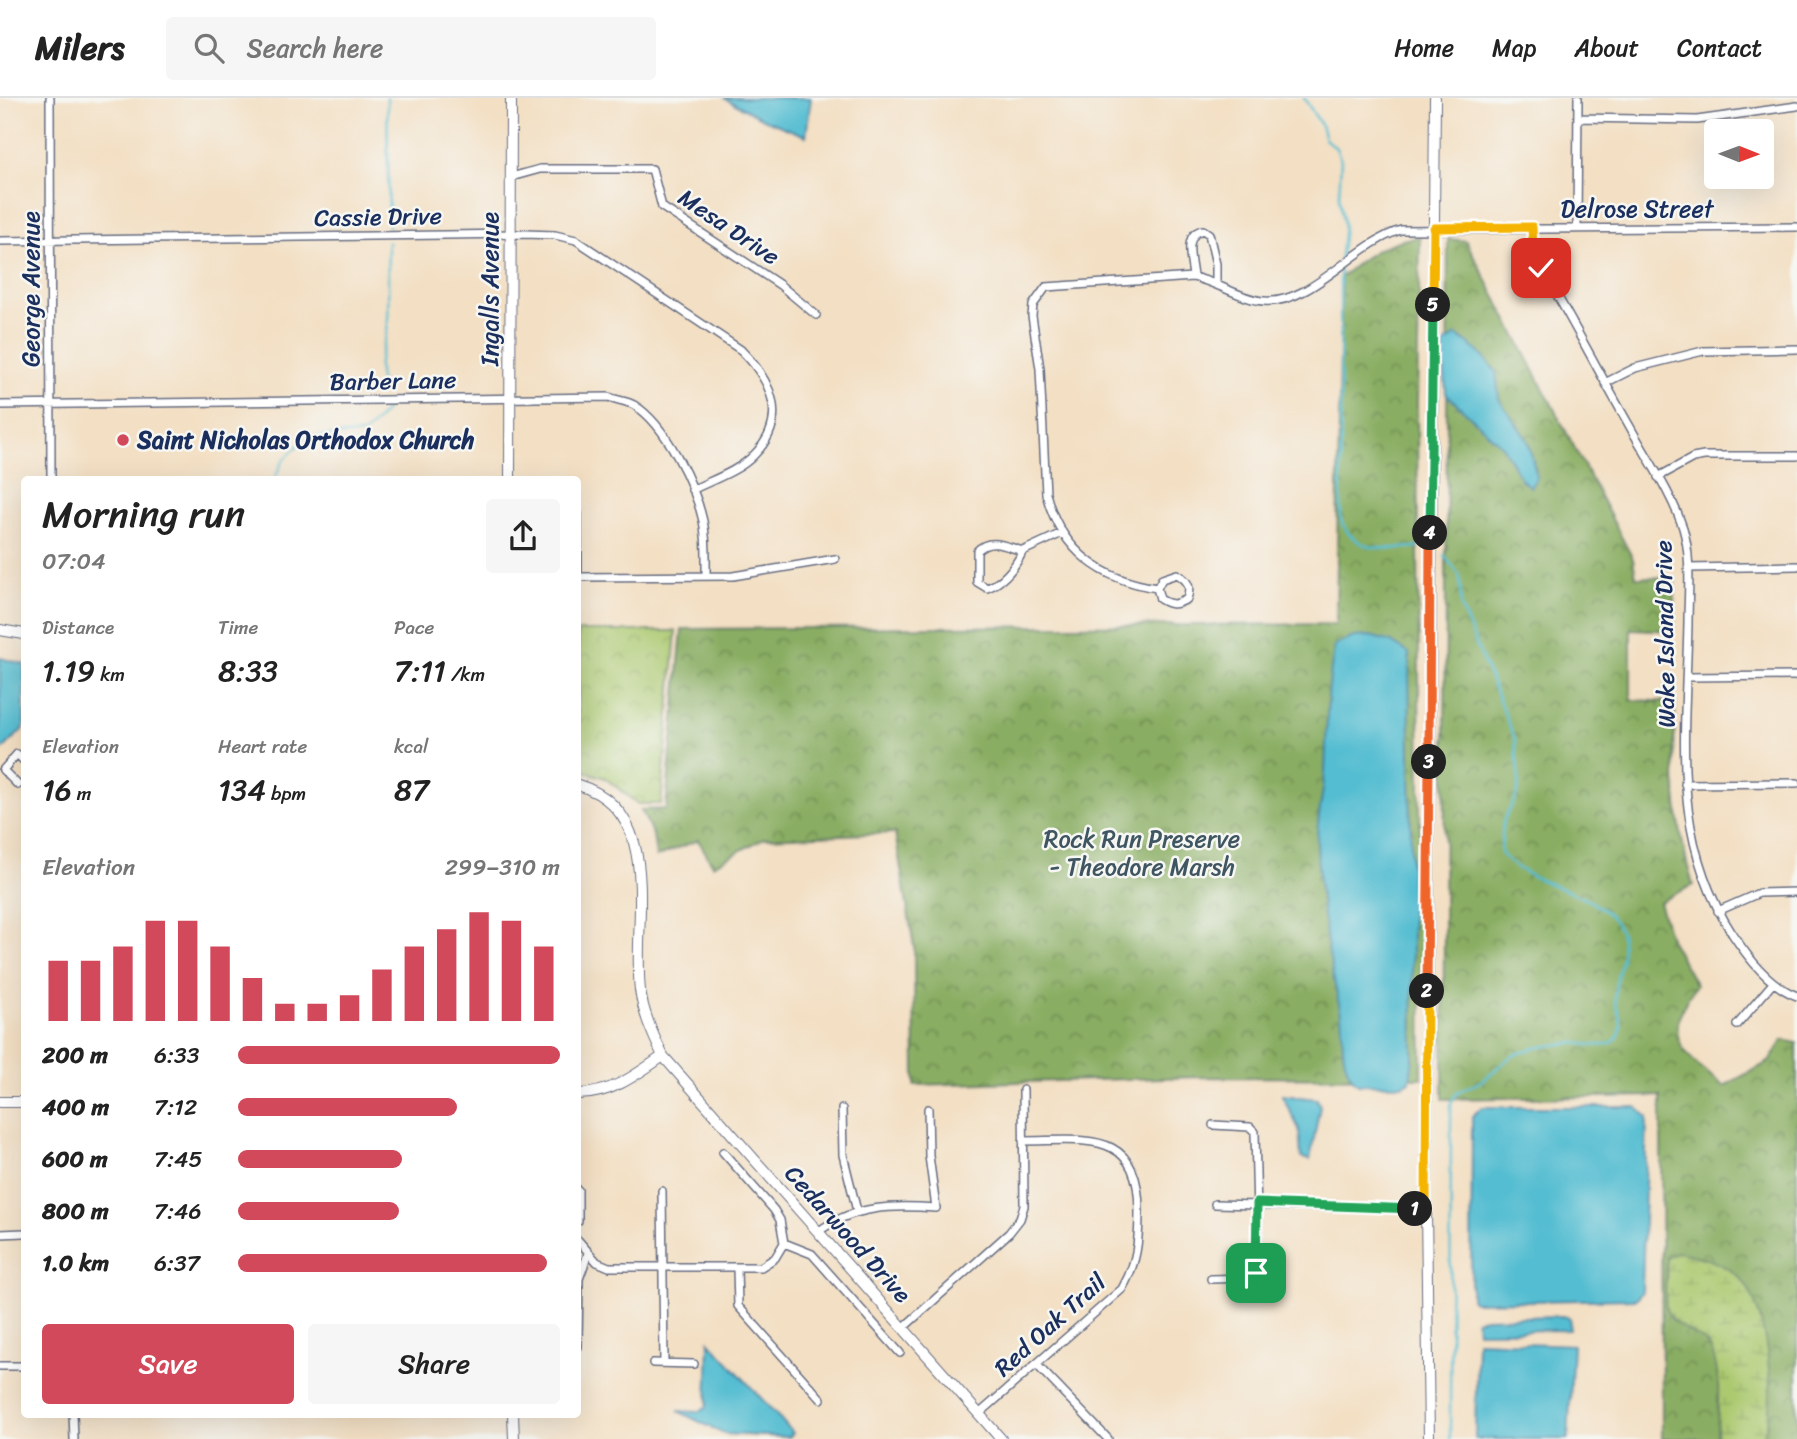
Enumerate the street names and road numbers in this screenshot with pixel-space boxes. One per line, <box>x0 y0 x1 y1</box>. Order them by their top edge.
street label: Mesa Drive <box>669 177 789 277</box>
street label: Delrose Street <box>1561 188 1715 230</box>
street label: Cassie Drive <box>314 195 442 239</box>
street label: George Avenue <box>10 211 52 367</box>
street label: Ingalls Avenue <box>469 211 511 367</box>
street label: Barber Lane <box>329 359 457 403</box>
street label: Wake Island Drive <box>1642 540 1688 728</box>
street label: Cedarwood Drive <box>774 1155 922 1313</box>
street label: Red Oak Trail <box>984 1262 1117 1387</box>

